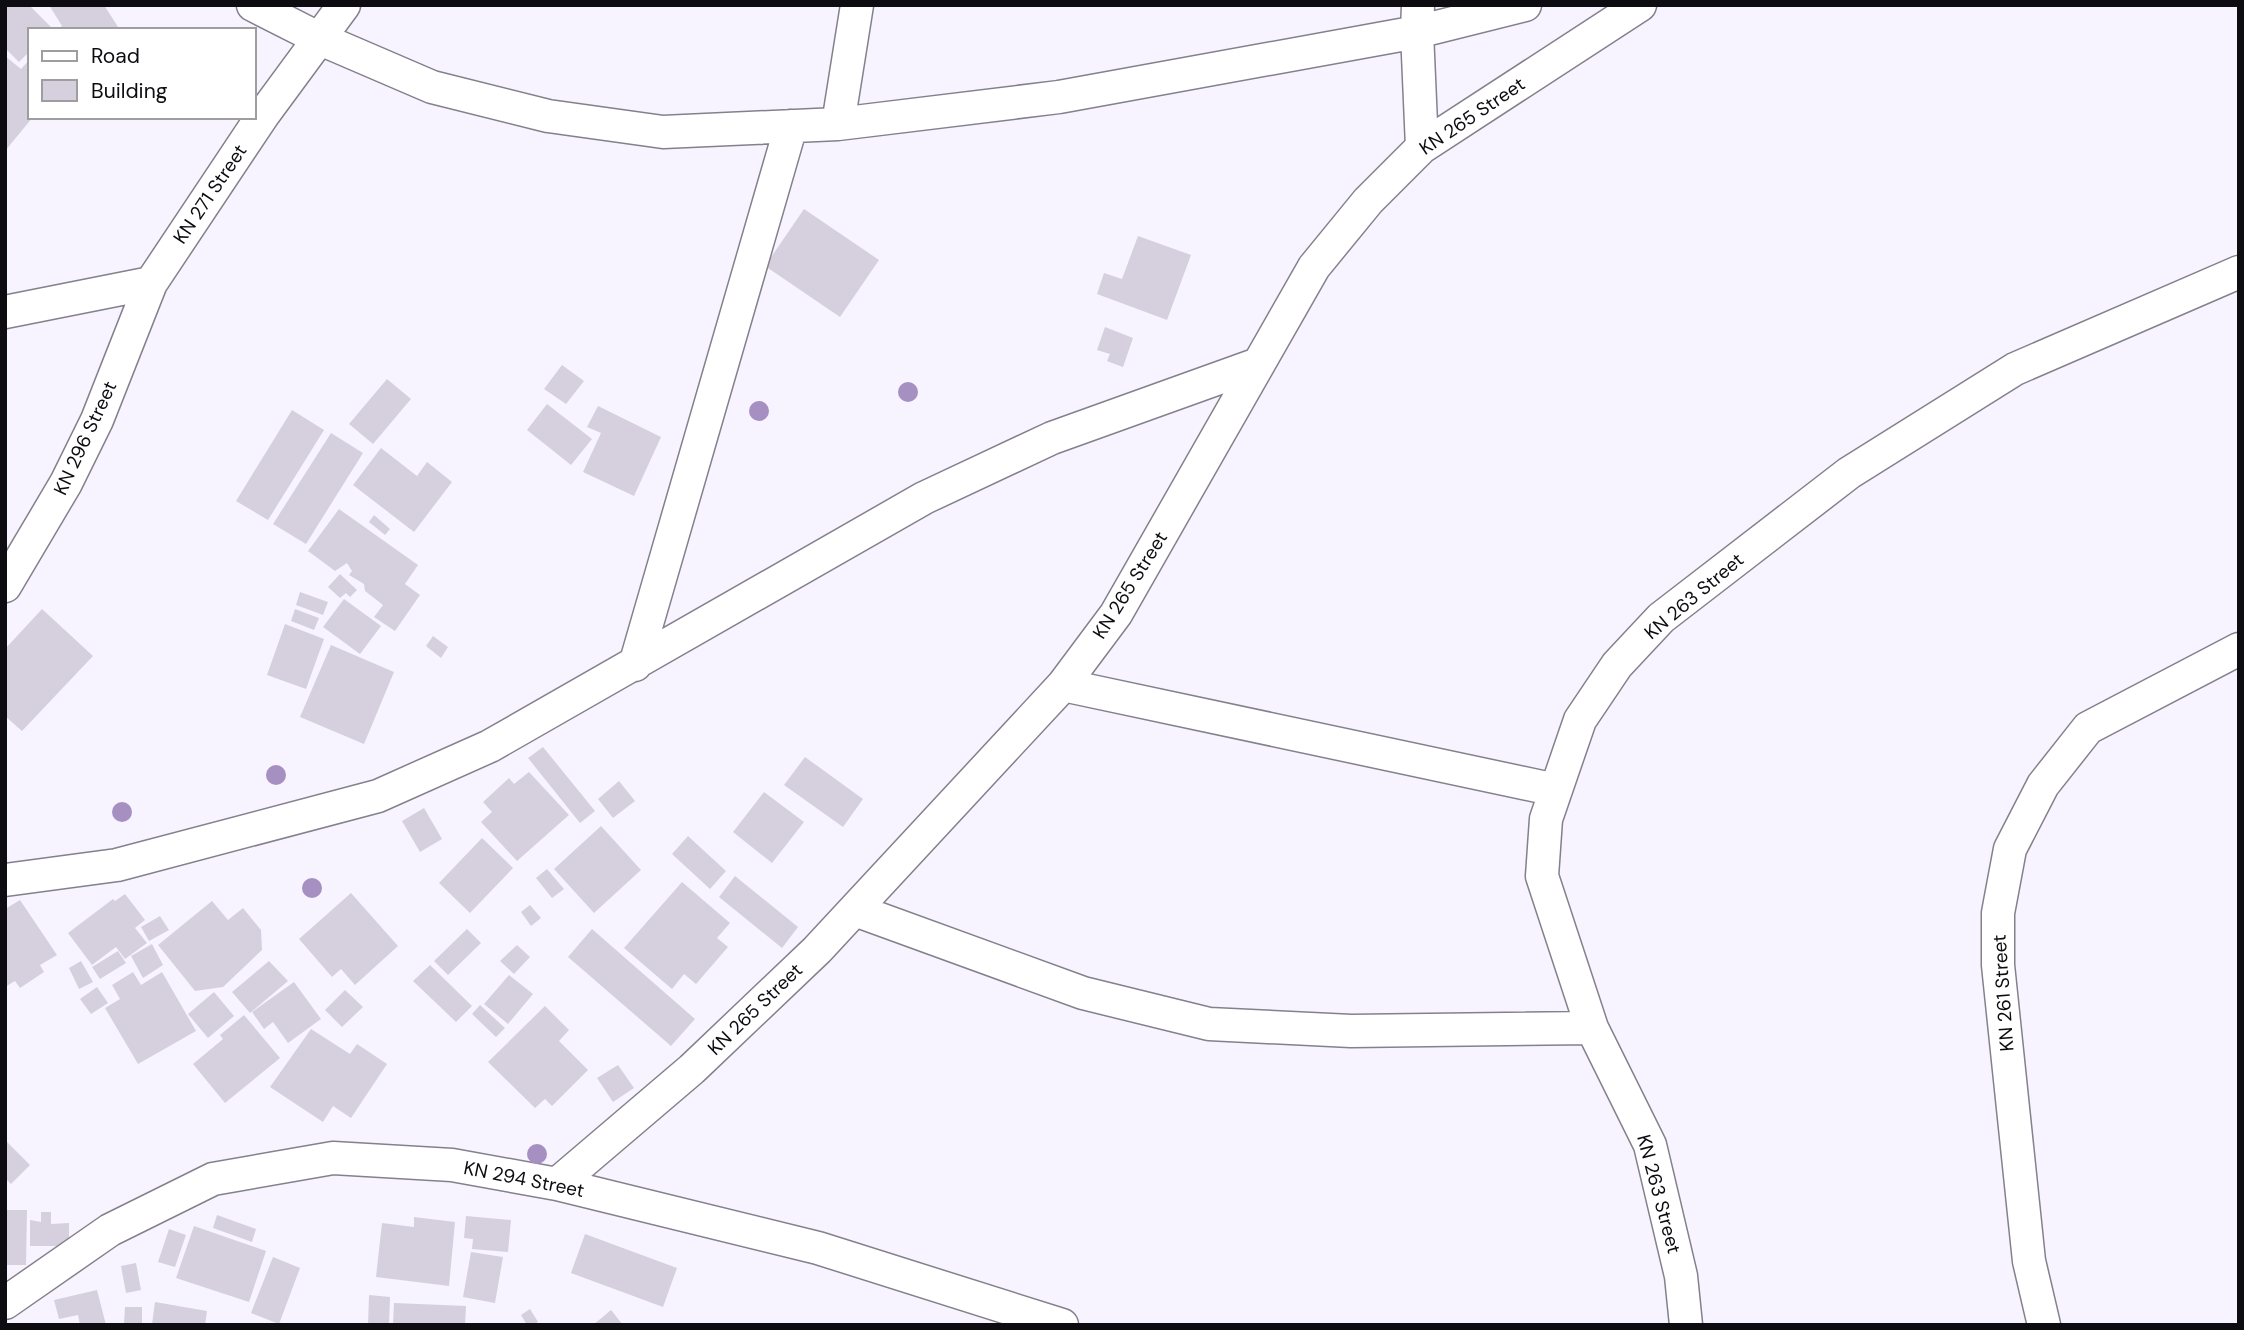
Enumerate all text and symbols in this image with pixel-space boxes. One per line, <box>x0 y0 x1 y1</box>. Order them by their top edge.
legend <box>28 28 256 119</box>
text: Road <box>91 42 140 70</box>
street label: KN 265 Street <box>1414 71 1530 161</box>
text: Building <box>91 77 168 105</box>
street label: KN 271 Street <box>167 139 253 249</box>
street label: KN 296 Street <box>48 377 122 499</box>
street label: KN 265 Street <box>1087 527 1173 643</box>
street label: KN 263 Street <box>1639 547 1749 645</box>
street label: KN 261 Street <box>1986 934 2020 1052</box>
street label: KN 265 Street <box>702 958 808 1060</box>
street label: KN 263 Street <box>1631 1132 1687 1256</box>
street label: KN 294 Street <box>462 1155 586 1203</box>

